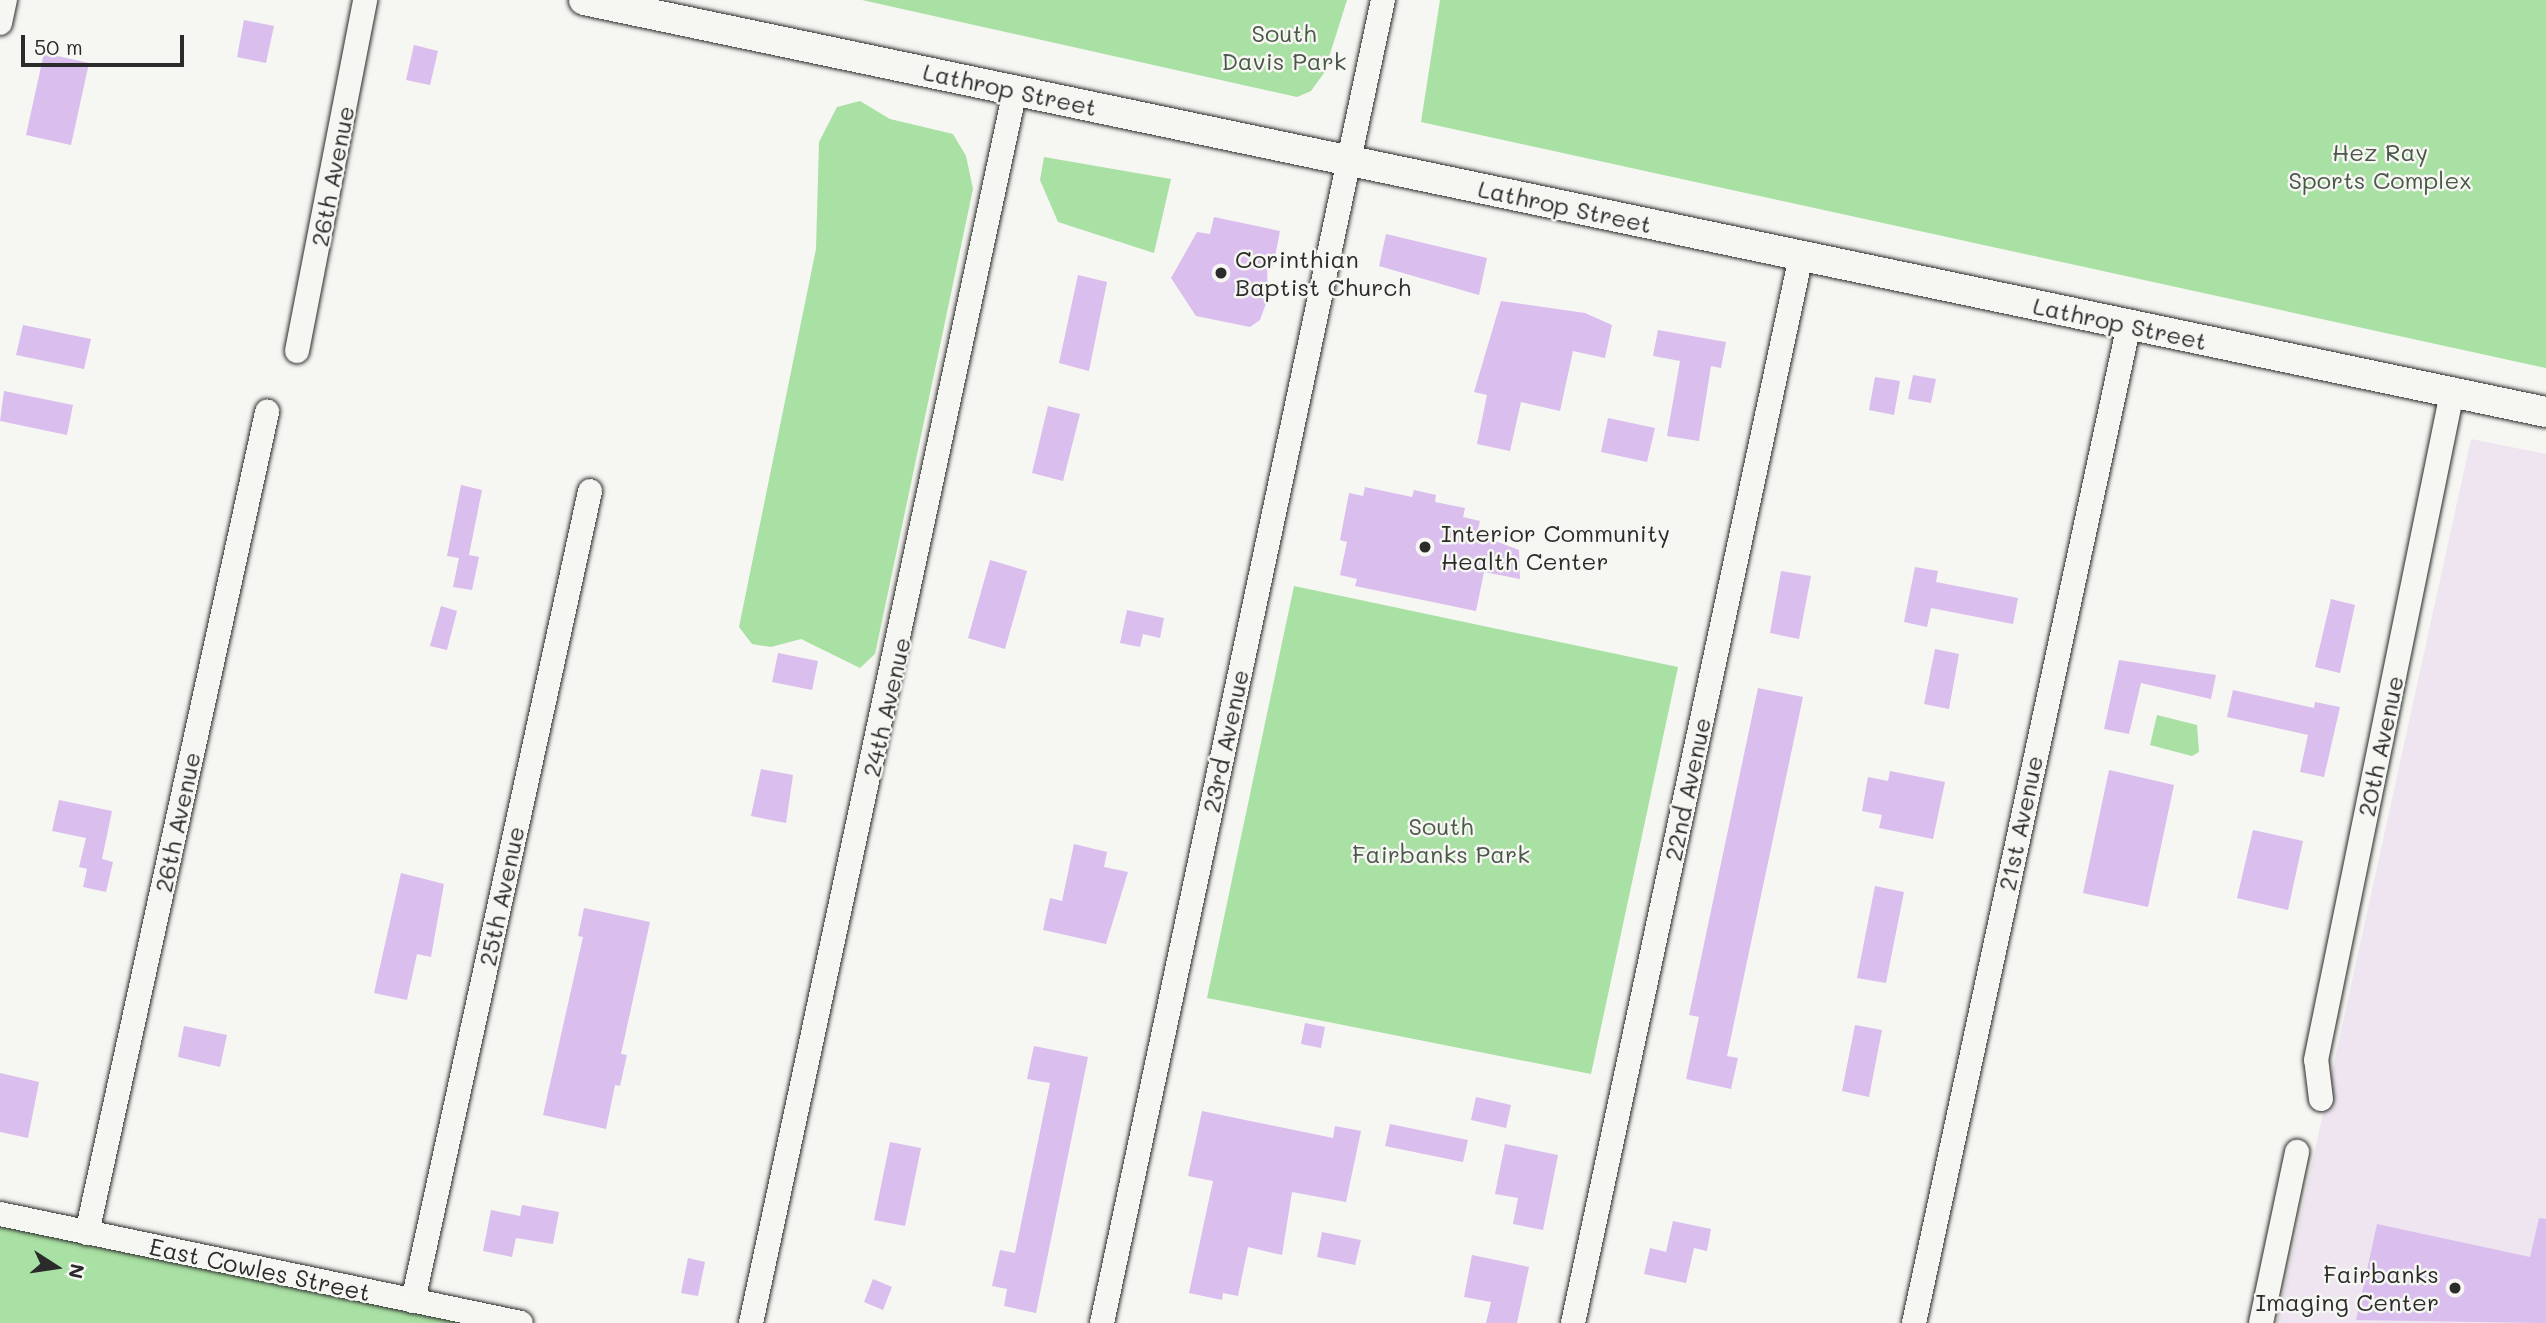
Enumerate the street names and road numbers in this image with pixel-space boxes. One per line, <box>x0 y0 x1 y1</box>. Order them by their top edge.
street label: Lathrop Street <box>921 57 1099 121</box>
street label: 26th Avenue <box>304 103 360 249</box>
street label: Lathrop Street <box>1476 174 1654 238</box>
street label: Lathrop Street <box>2031 291 2209 355</box>
street label: 24th Avenue <box>856 634 916 780</box>
street label: 23rd Avenue <box>1196 667 1254 815</box>
street label: 20th Avenue <box>2351 673 2409 819</box>
street label: 22nd Avenue <box>1658 715 1716 863</box>
street label: 26th Avenue <box>148 749 206 895</box>
street label: 21st Avenue <box>1992 753 2048 893</box>
street label: 25th Avenue <box>472 823 530 969</box>
street label: East Cowles Street <box>147 1232 373 1306</box>

